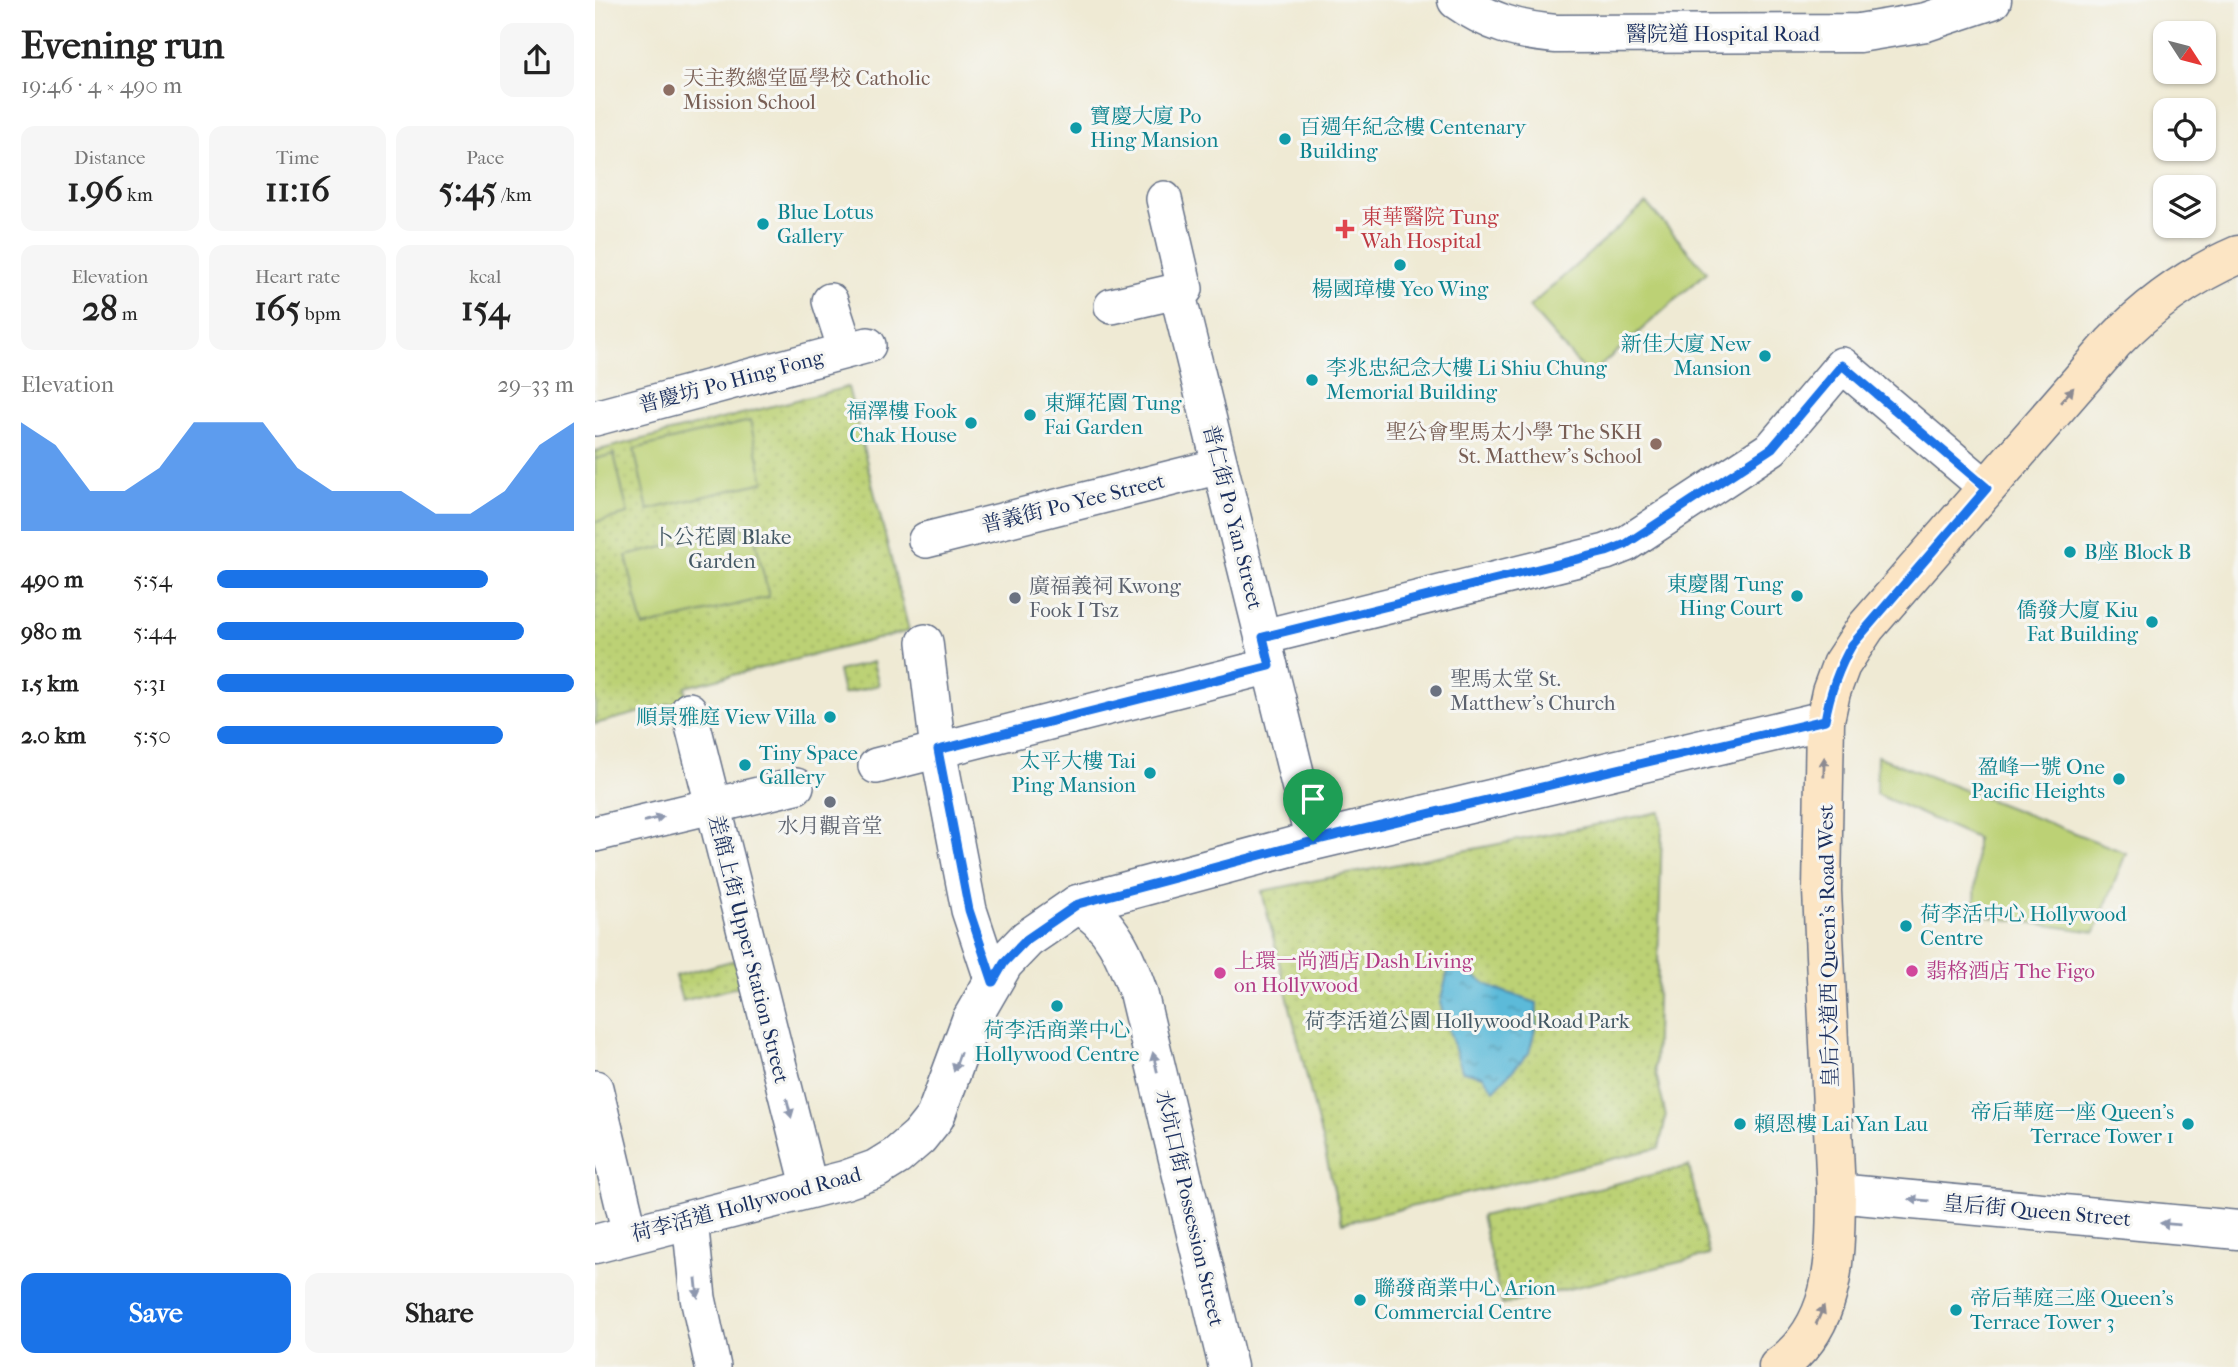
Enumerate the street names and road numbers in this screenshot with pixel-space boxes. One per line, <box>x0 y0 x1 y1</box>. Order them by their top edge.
street label: 醫院道 Hospital Road <box>1626 22 1821 46</box>
street label: 普慶坊 Po Hing Fong <box>636 345 827 417</box>
street label: 普仁街 Po Yan Street <box>1198 422 1268 612</box>
street label: 普義街 Po Yee Street <box>979 468 1168 537</box>
street label: 皇后大道西 Queen's Road West <box>1814 804 1842 1088</box>
street label: 差館上街 Upper Station Street <box>704 812 794 1086</box>
street label: 水坑口街 Possession Street <box>1151 1088 1229 1329</box>
street label: 荷李活道 Hollywood Road <box>628 1162 864 1246</box>
street label: 皇后街 Queen Street <box>1942 1191 2132 1231</box>

